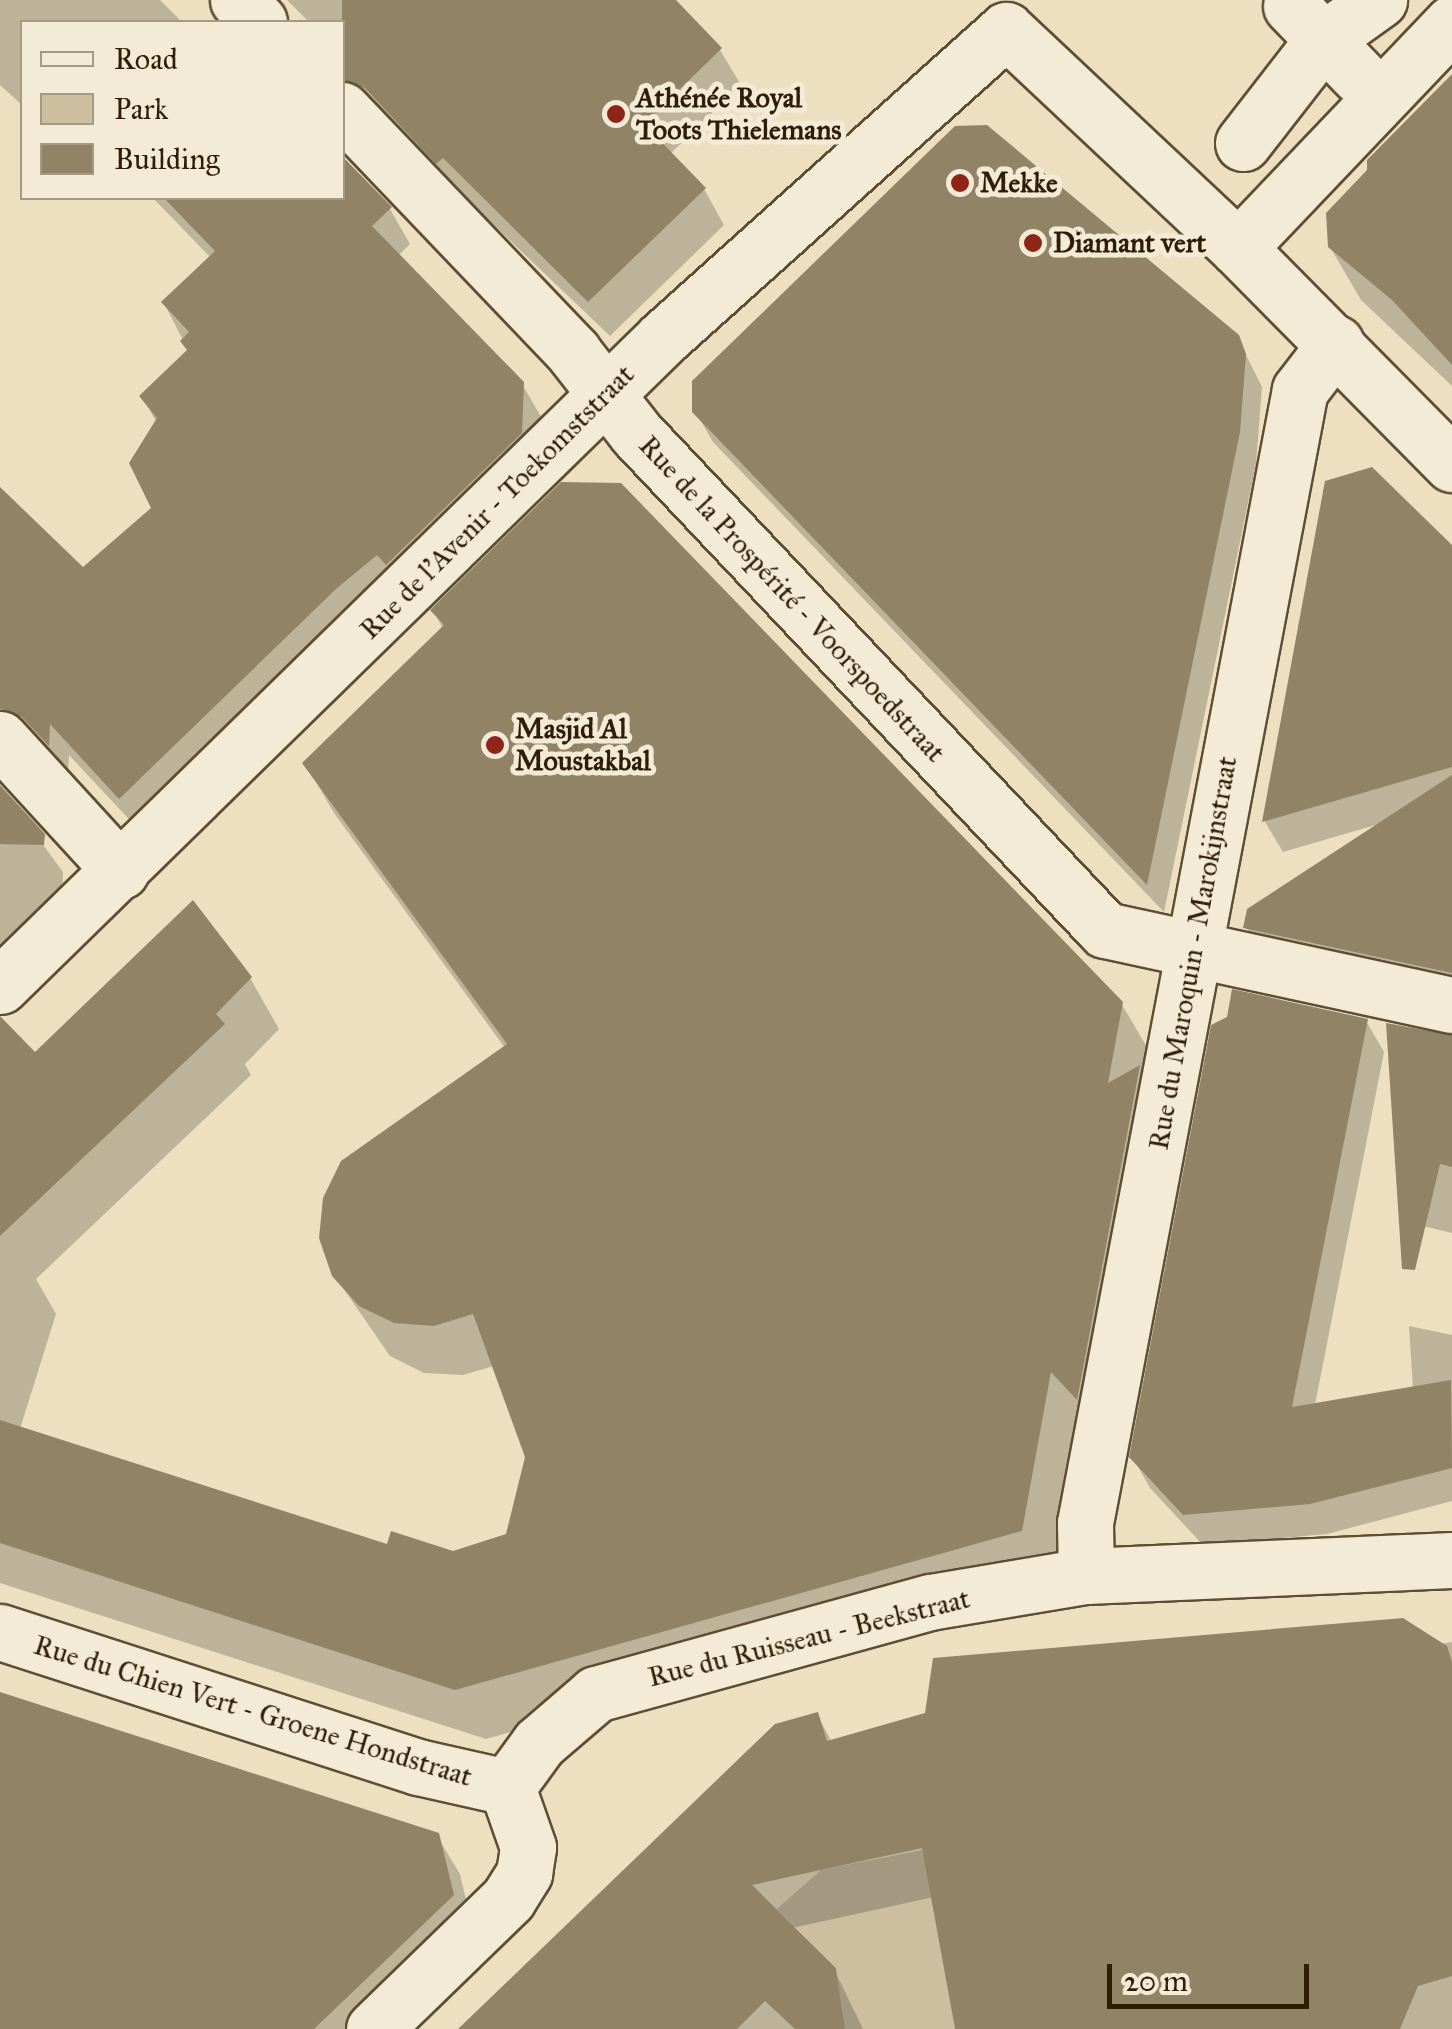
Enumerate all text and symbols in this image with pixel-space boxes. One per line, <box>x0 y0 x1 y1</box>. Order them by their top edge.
legend <box>20 20 345 200</box>
text: Road <box>114 41 178 77</box>
place label: Athénée Royal Toots Thielemans <box>636 81 842 147</box>
text: Park <box>114 91 168 127</box>
marker: Athénée Royal Toots Thielemans <box>605 103 627 125</box>
text: Building <box>114 141 220 177</box>
place label: Mekke <box>980 166 1058 200</box>
marker: Mekke <box>949 172 971 194</box>
place label: Diamant vert <box>1053 226 1206 260</box>
marker: Diamant vert <box>1022 232 1044 254</box>
street label: Rue de l'Avenir - Toekomststraat <box>353 358 641 646</box>
street label: Rue de la Prospérité - Voorspoedstraat <box>632 429 952 769</box>
place label: Masjid Al Moustakbal <box>515 712 651 778</box>
marker: Masjid Al Moustakbal <box>484 734 506 756</box>
street label: Rue du Maroquin - Marokijnstraat <box>1142 754 1244 1152</box>
street label: Rue du Ruisseau - Beekstraat <box>645 1582 973 1694</box>
street label: Rue du Chien Vert - Groene Hondstraat <box>30 1628 476 1794</box>
scale bar <box>1112 1944 1314 2006</box>
text: 20 m <box>1124 1963 1188 1999</box>

